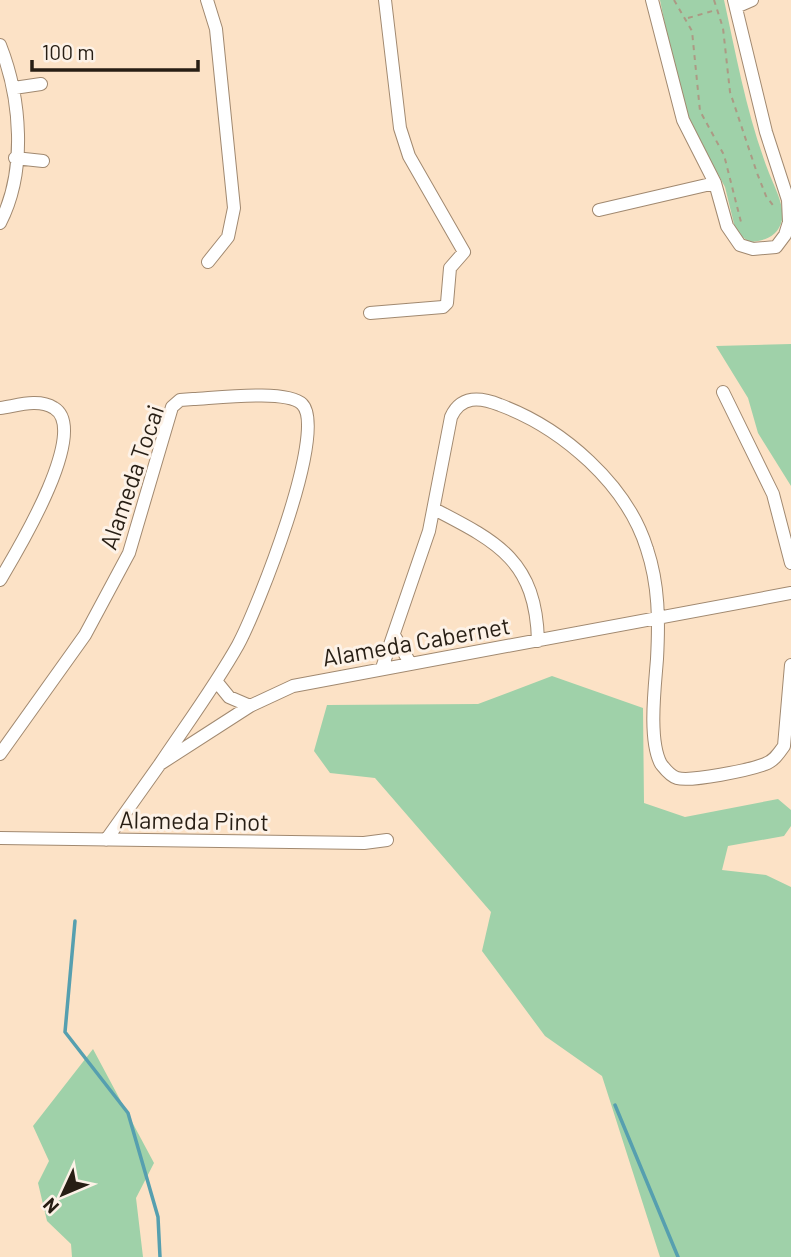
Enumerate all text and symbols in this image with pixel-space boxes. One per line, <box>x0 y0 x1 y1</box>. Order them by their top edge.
scale bar <box>32 28 198 72</box>
text: 100 m <box>42 39 95 64</box>
street label: Alameda Tocai <box>93 401 169 553</box>
street label: Alameda Cabernet <box>320 610 512 672</box>
street label: Alameda Pinot <box>119 804 269 836</box>
north arrow <box>28 1159 98 1229</box>
text: N <box>38 1194 63 1219</box>

